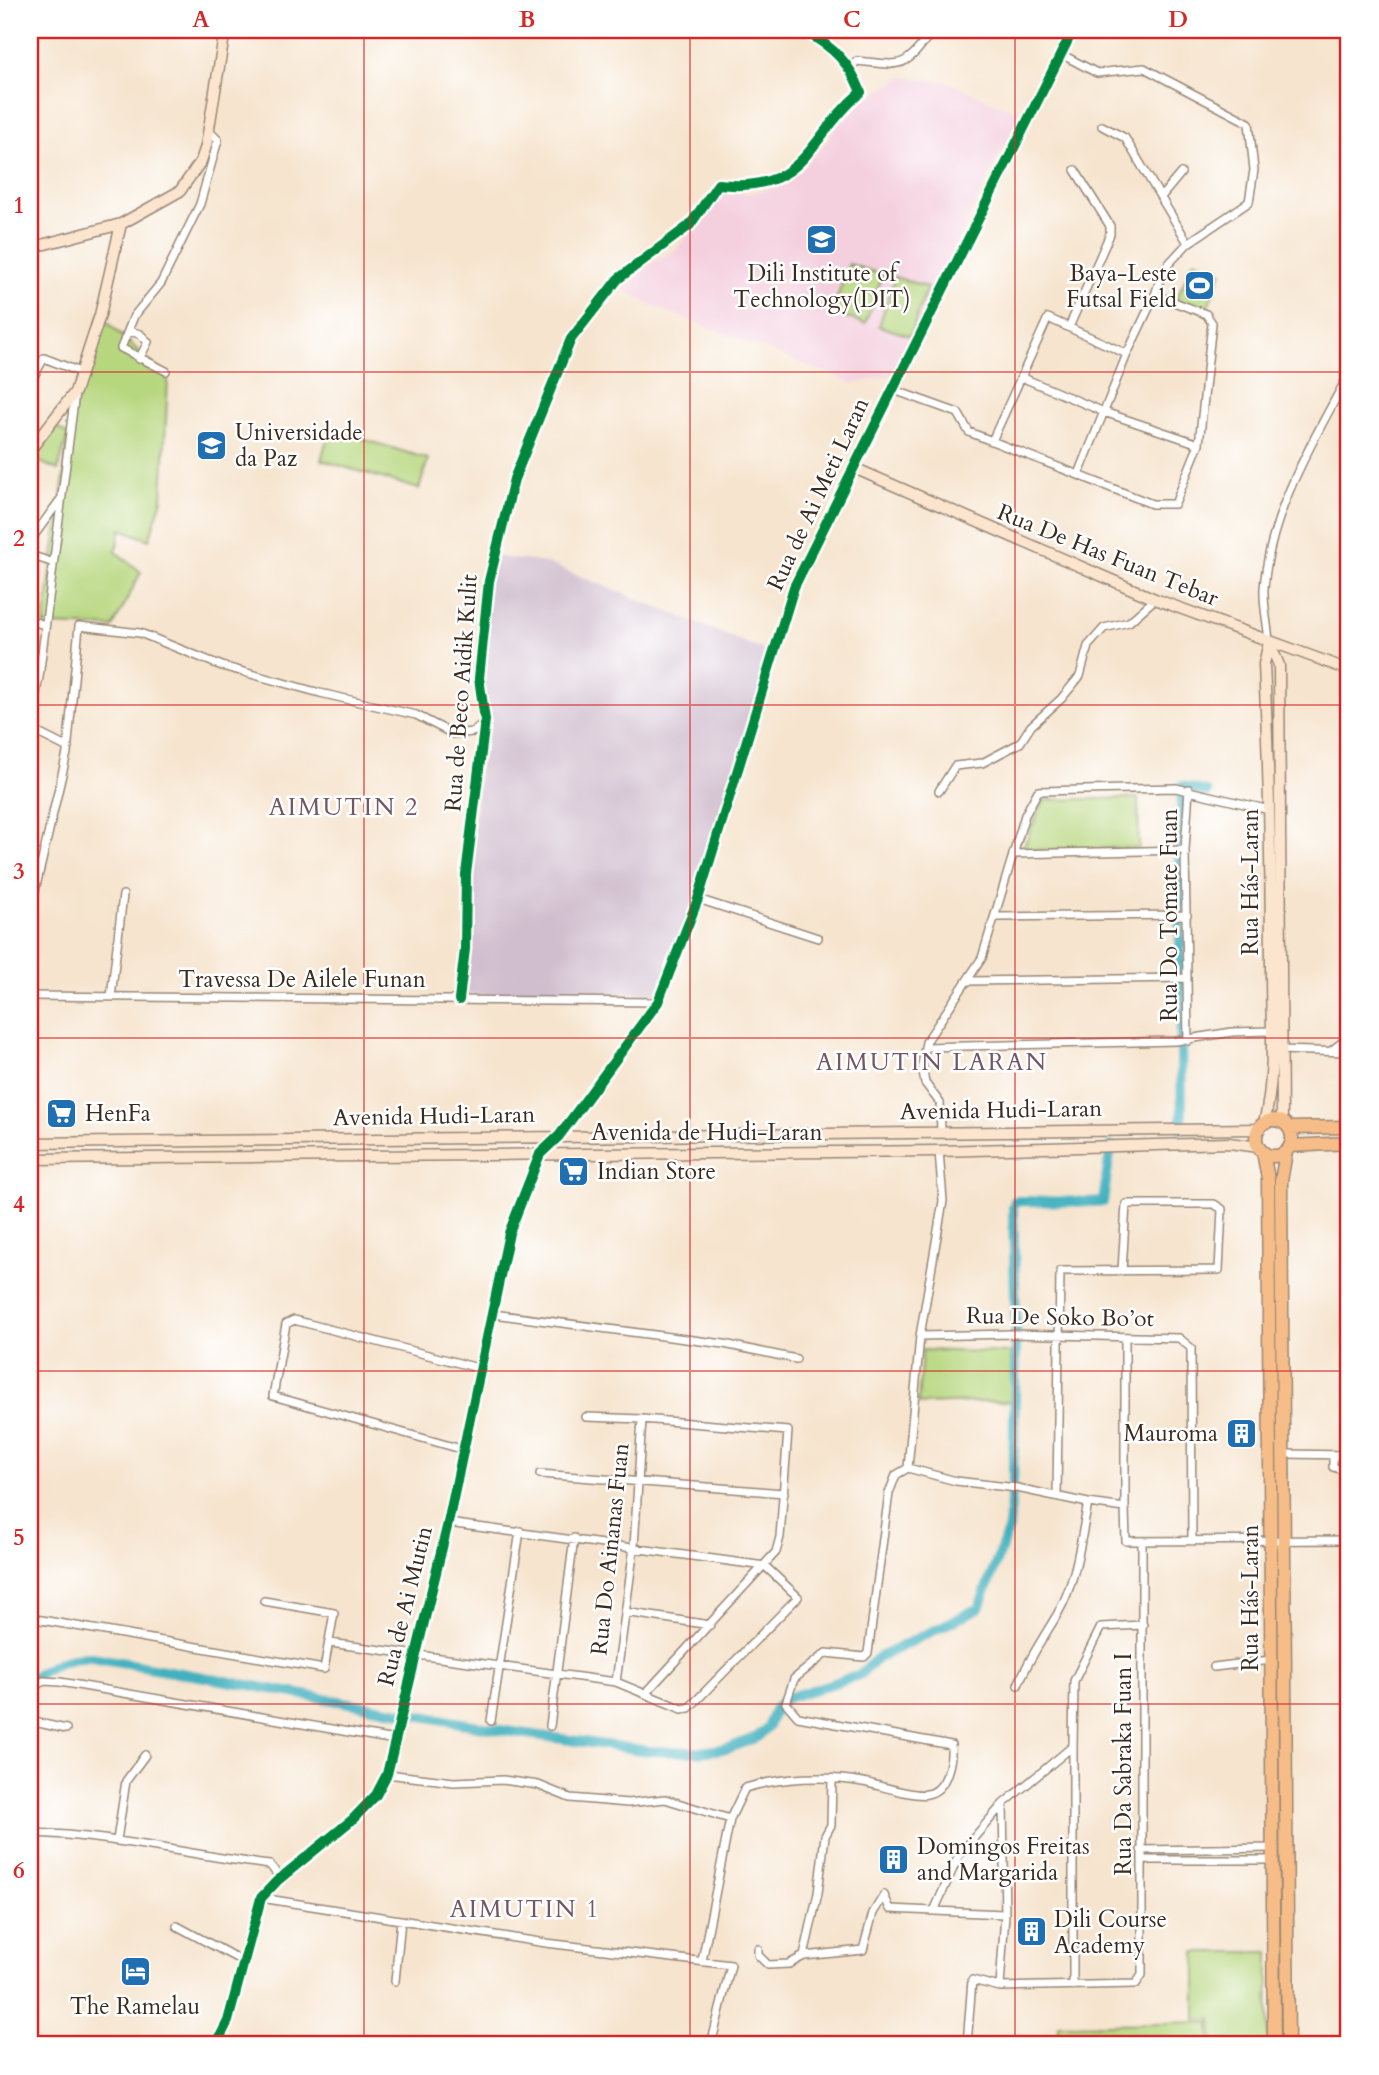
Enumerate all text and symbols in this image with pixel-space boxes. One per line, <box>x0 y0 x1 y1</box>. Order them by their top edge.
text: A <box>192 4 210 35</box>
text: B <box>519 4 535 35</box>
text: C <box>843 4 861 35</box>
text: D <box>1168 4 1188 35</box>
text: 1 <box>13 190 25 221</box>
school or university icon: Dili Institute of Technology(DIT) <box>805 222 839 256</box>
place label: Dili Institute of Technology(DIT) <box>733 258 911 315</box>
place label: Baya-Leste Futsal Field <box>1066 258 1178 315</box>
sports icon: Baya-Leste Futsal Field <box>1183 269 1217 303</box>
street label: Rua de Ai Meti Laran <box>760 392 876 596</box>
place label: Universidade da Paz <box>235 417 363 474</box>
school or university icon: Universidade da Paz <box>195 428 229 462</box>
street label: Rua De Has Fuan Tebar <box>993 496 1224 614</box>
text: 2 <box>13 523 25 554</box>
street label: Rua de Beco Aidik Kulit <box>437 573 485 813</box>
district label: AIMUTIN 2 <box>269 791 419 824</box>
street label: Rua Do Tomate Fuan <box>1154 808 1185 1022</box>
street label: Rua Hás-Laran <box>1235 808 1266 956</box>
text: 3 <box>13 856 25 887</box>
street label: Travessa De Ailele Funan <box>178 964 426 995</box>
district label: AIMUTIN LARAN <box>816 1046 1048 1079</box>
street label: Avenida Hudi-Laran <box>900 1093 1102 1127</box>
supermarket icon: HenFa <box>45 1096 79 1130</box>
place label: HenFa <box>85 1098 151 1129</box>
street label: Avenida Hudi-Laran <box>333 1099 535 1133</box>
street label: Avenida de Hudi-Laran <box>591 1117 823 1148</box>
supermarket icon: Indian Store <box>557 1154 591 1188</box>
place label: Indian Store <box>597 1156 716 1187</box>
text: 4 <box>13 1189 25 1220</box>
street label: Rua De Soko Bo’ot <box>966 1300 1154 1334</box>
building icon: Mauroma <box>1224 1416 1258 1450</box>
place label: Mauroma <box>1124 1418 1218 1449</box>
street label: Rua Do Ainanas Fuan <box>583 1441 637 1657</box>
text: 5 <box>13 1522 25 1553</box>
street label: Rua de Ai Mutin <box>370 1523 440 1689</box>
street label: Rua Hás-Laran <box>1235 1524 1266 1672</box>
street label: Rua Da Sabraka Fuan I <box>1108 1653 1139 1875</box>
place label: Domingos Freitas and Margarida <box>917 1831 1090 1888</box>
building icon: Domingos Freitas and Margarida <box>877 1842 911 1876</box>
text: 6 <box>13 1855 25 1886</box>
district label: AIMUTIN 1 <box>450 1893 600 1926</box>
place label: Dili Course Academy <box>1054 1904 1167 1961</box>
building icon: Dili Course Academy <box>1014 1915 1048 1949</box>
hotel icon: The Ramelau <box>118 1955 152 1989</box>
place label: The Ramelau <box>70 1991 200 2022</box>

